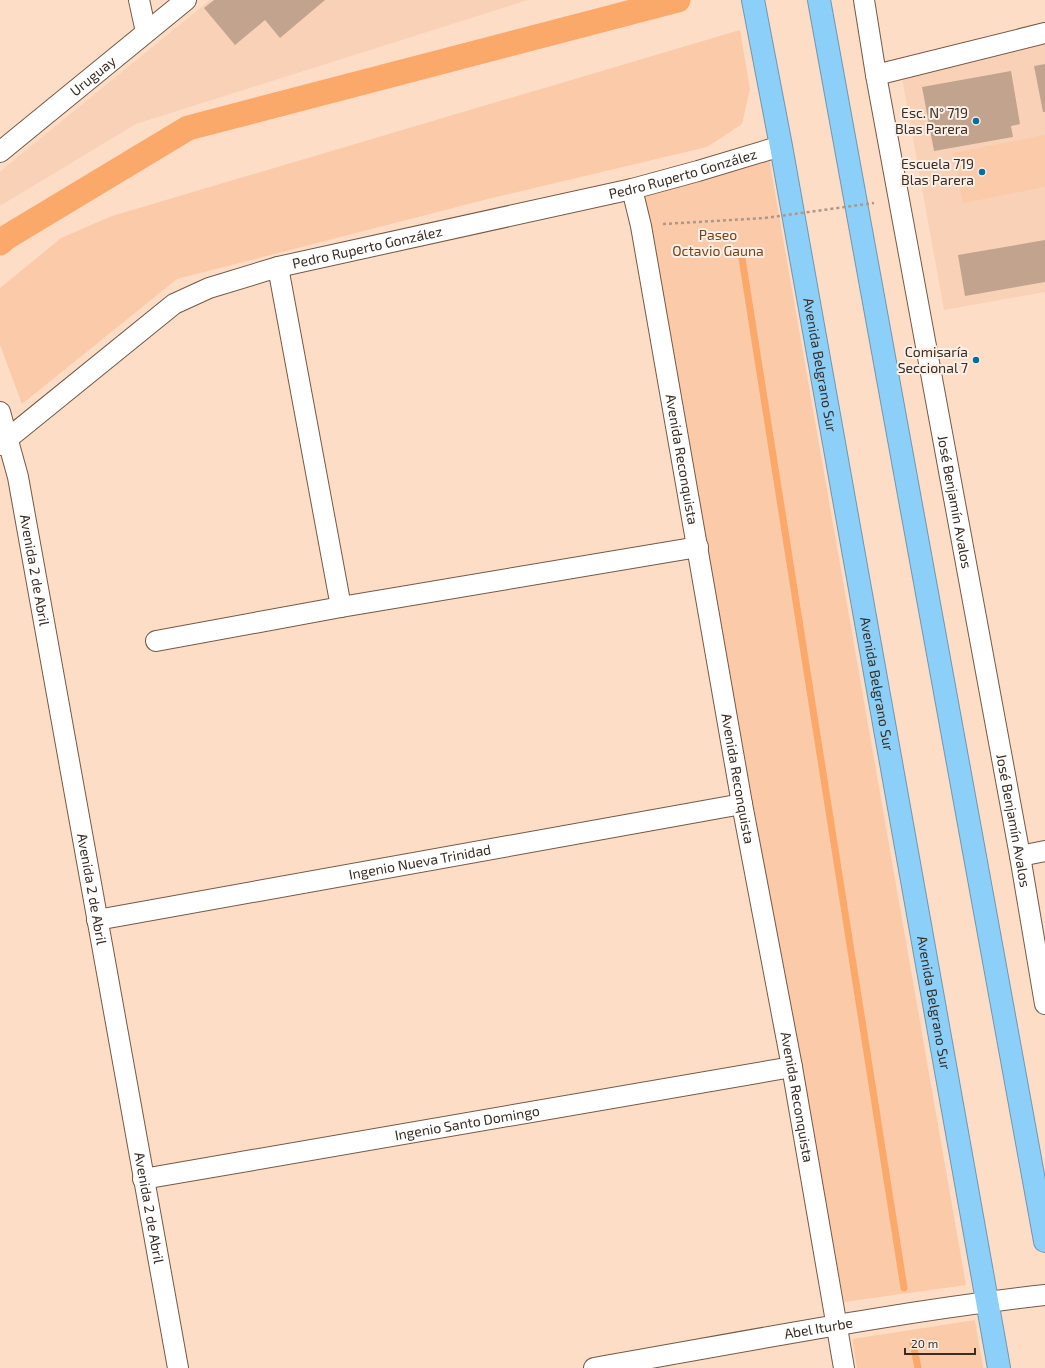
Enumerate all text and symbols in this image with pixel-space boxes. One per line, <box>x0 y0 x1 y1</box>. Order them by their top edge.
street label: Uruguay <box>66 52 119 99</box>
place label: Esc. N° 719 Blas Parera <box>895 104 968 137</box>
marker: Esc. N° 719 Blas Parera <box>971 116 981 126</box>
street label: Pedro Ruperto González <box>607 145 759 202</box>
place label: Escuela 719 Blas Parera <box>901 155 974 188</box>
marker: Escuela 719 Blas Parera <box>977 167 987 177</box>
street label: Pedro Ruperto González <box>291 222 444 272</box>
park label: Paseo Octavio Gauna <box>672 226 764 259</box>
street label: Avenida Belgrano Sur <box>800 296 841 434</box>
place label: Comisaría Seccional 7 <box>898 343 968 376</box>
marker: Comisaría Seccional 7 <box>971 355 981 365</box>
street label: Avenida Reconquista <box>663 393 702 526</box>
street label: José Benjamín Avalos <box>935 434 976 570</box>
street label: Avenida 2 de Abril <box>17 513 54 628</box>
street label: Avenida Belgrano Sur <box>857 615 898 753</box>
street label: Avenida Reconquista <box>718 712 758 845</box>
street label: José Benjamín Avalos <box>993 752 1034 889</box>
street label: Avenida 2 de Abril <box>74 832 111 947</box>
street label: Ingenio Nueva Trinidad <box>347 840 492 883</box>
street label: Avenida Belgrano Sur <box>914 934 955 1072</box>
street label: Avenida Reconquista <box>777 1030 817 1164</box>
street label: Ingenio Santo Domingo <box>393 1102 541 1143</box>
street label: Avenida 2 de Abril <box>131 1151 168 1266</box>
street label: Abel Iturbe <box>783 1314 854 1342</box>
scale bar <box>905 1330 975 1356</box>
text: 20 m <box>911 1336 938 1350</box>

